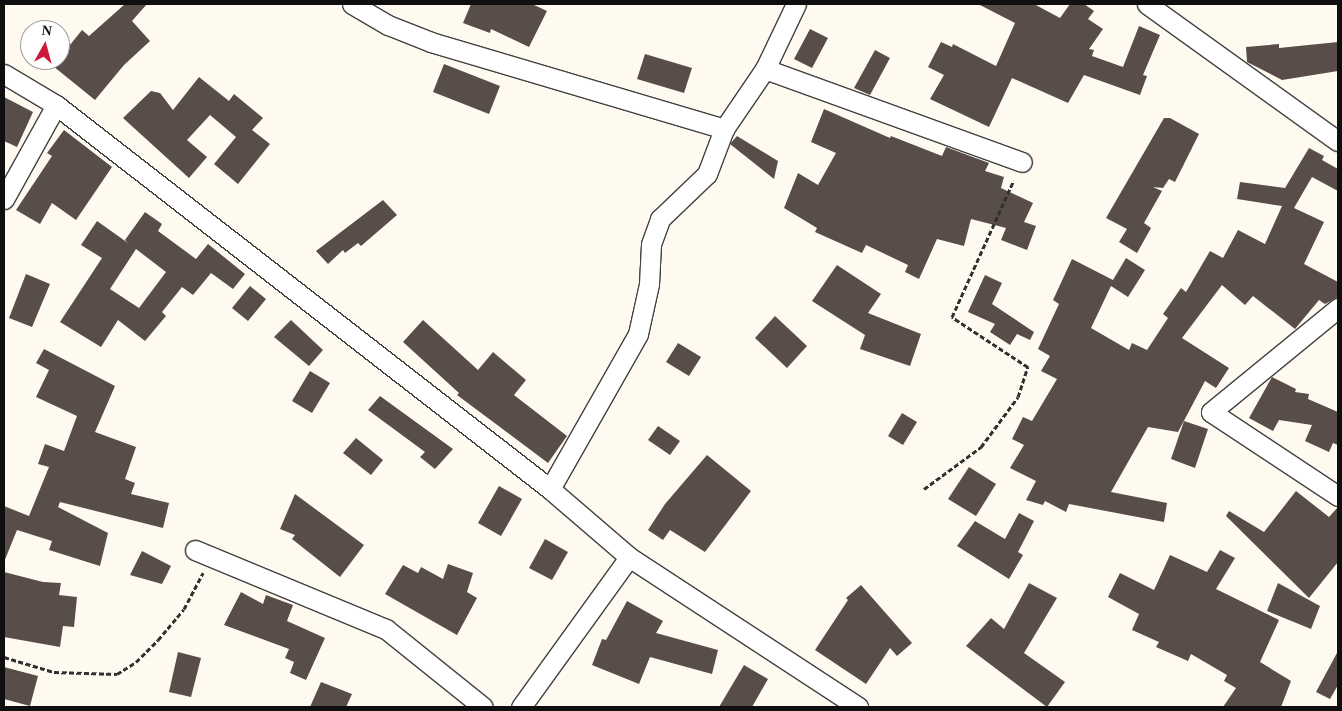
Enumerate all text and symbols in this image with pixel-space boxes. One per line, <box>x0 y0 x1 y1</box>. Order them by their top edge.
north arrow <box>20 20 70 70</box>
text: N <box>41 23 53 39</box>

